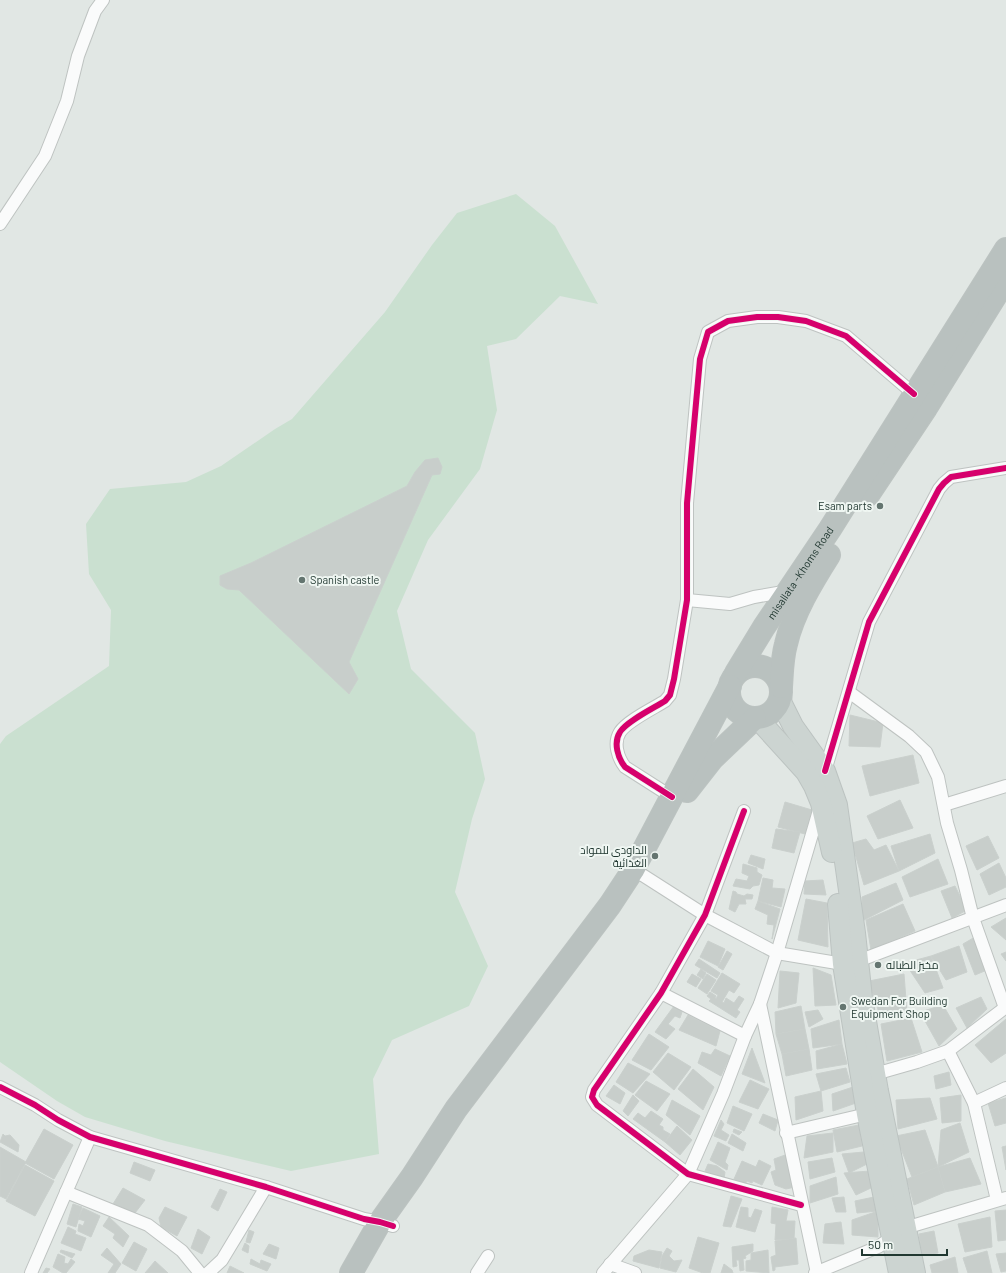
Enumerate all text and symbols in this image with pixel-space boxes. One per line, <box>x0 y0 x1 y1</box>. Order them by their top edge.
place label: Esam parts <box>818 499 872 512</box>
marker: Esam parts <box>875 501 885 511</box>
street label: misallata -Khoms Road <box>764 524 836 622</box>
place label: Spanish castle <box>310 573 379 586</box>
marker: Spanish castle <box>297 575 307 585</box>
place label: الداودي للمواد الغذائية <box>580 843 647 869</box>
marker: الداودي للمواد الغذائية <box>650 851 660 861</box>
place label: مخبز الطباله <box>886 958 939 972</box>
marker: مخبز الطباله <box>873 960 883 970</box>
place label: Swedan For Building Equipment Shop <box>851 994 948 1020</box>
marker: Swedan For Building Equipment Shop <box>838 1002 848 1012</box>
scale bar <box>862 1231 947 1257</box>
text: 50 m <box>868 1237 893 1251</box>

